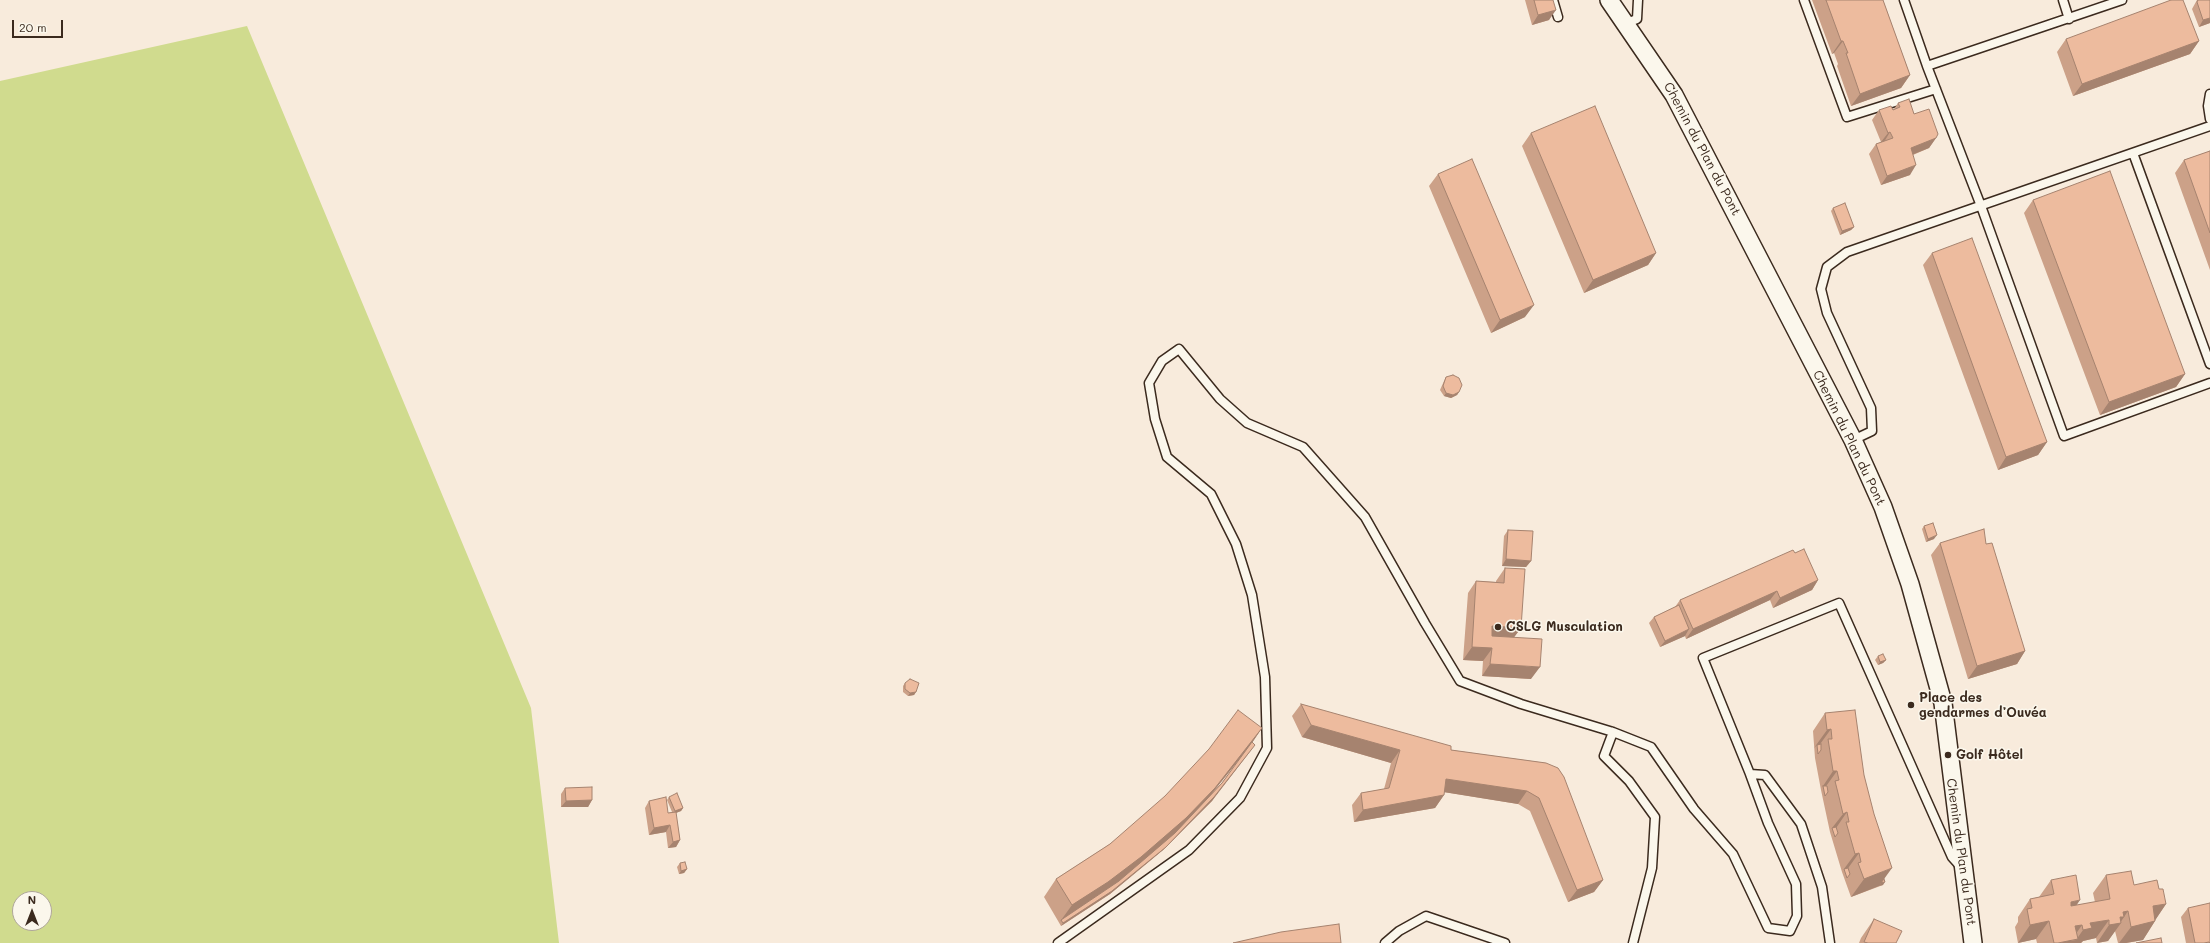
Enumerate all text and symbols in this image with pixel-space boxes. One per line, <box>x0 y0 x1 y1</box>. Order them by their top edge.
scale bar <box>14 12 65 38</box>
text: 20 m <box>19 19 47 35</box>
street label: Chemin du Plan du Pont <box>1660 80 1744 218</box>
street label: Chemin du Plan du Pont <box>1809 368 1889 508</box>
place label: CSLG Musculation <box>1506 619 1623 635</box>
marker: CSLG Musculation <box>1493 622 1503 632</box>
place label: Place des gendarmes d’Ouvéa <box>1919 690 2047 721</box>
marker: Place des gendarmes d’Ouvéa <box>1906 700 1916 710</box>
place label: Golf Hôtel <box>1956 747 2023 763</box>
marker: Golf Hôtel <box>1943 750 1953 760</box>
street label: Chemin du Plan du Pont <box>1943 777 1979 927</box>
north arrow <box>12 891 52 931</box>
text: N <box>28 892 36 907</box>

